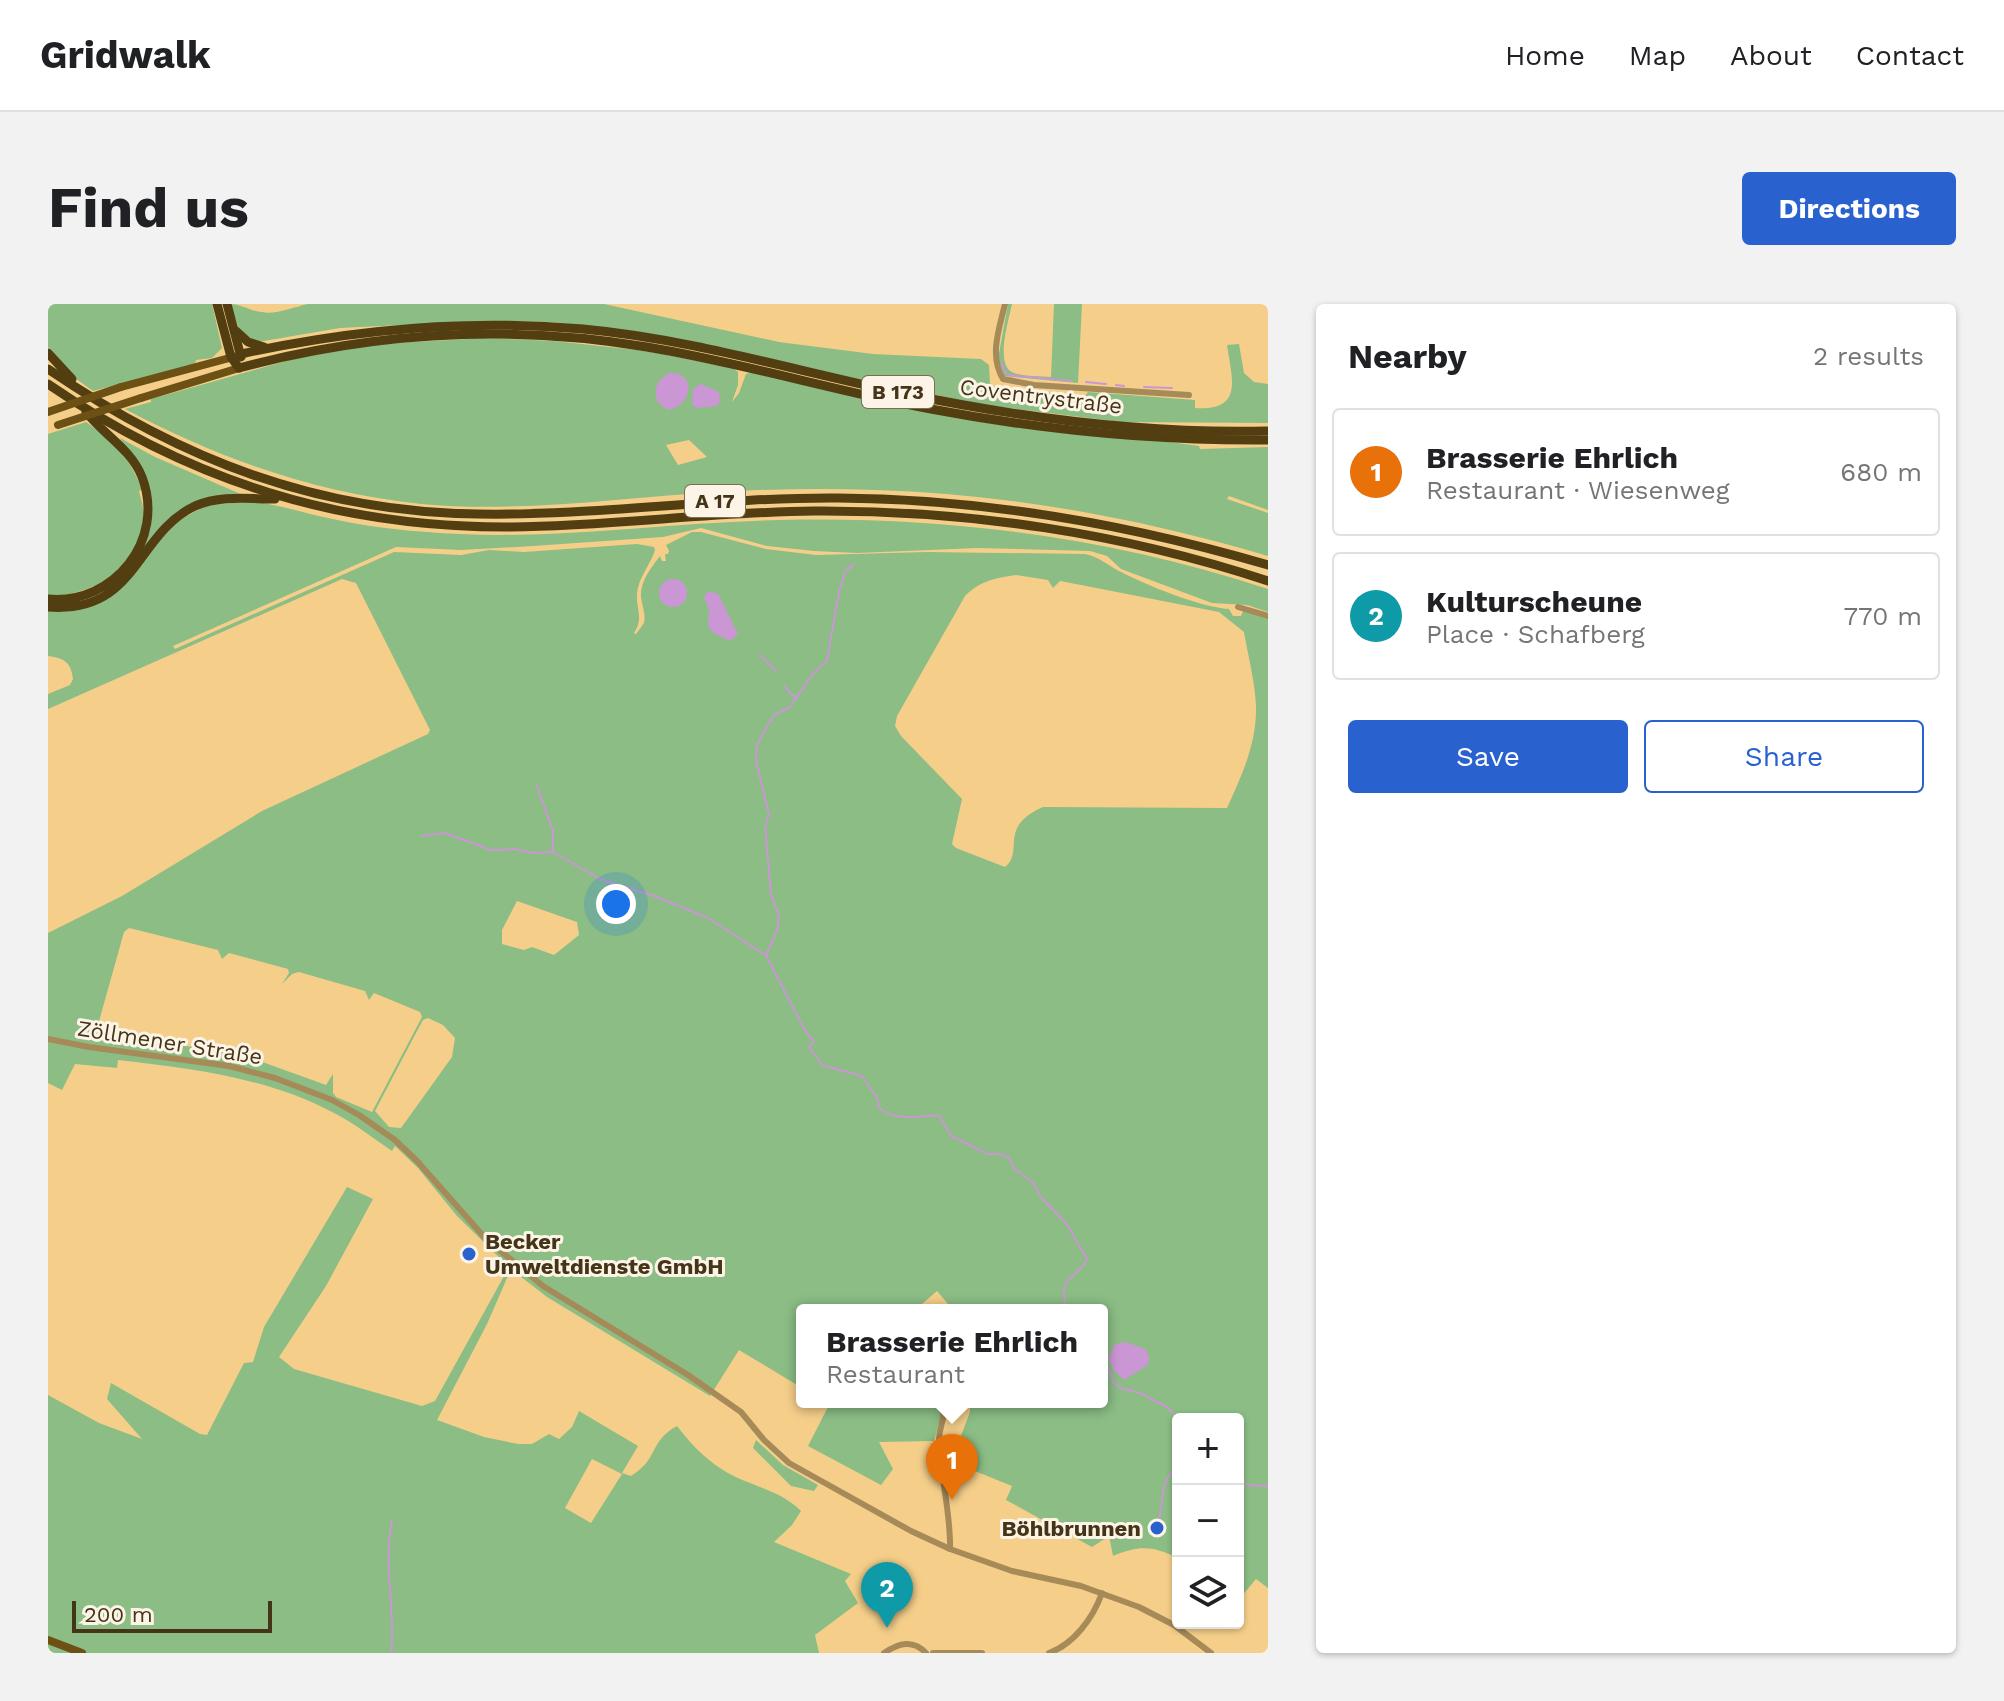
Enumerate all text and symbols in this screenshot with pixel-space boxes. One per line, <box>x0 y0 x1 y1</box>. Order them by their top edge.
text: Gridwalk <box>40 33 211 77</box>
text: Home <box>1505 39 1585 72</box>
text: Map <box>1629 39 1686 72</box>
text: About <box>1730 39 1812 72</box>
text: Contact <box>1856 39 1964 72</box>
button: Directions <box>1742 172 1956 245</box>
text: Find us <box>48 175 249 241</box>
text: Nearby <box>1348 336 1467 376</box>
text: 2 results <box>1813 341 1924 371</box>
street label: Coventrystraße <box>958 374 1124 419</box>
road number: B 173 <box>862 376 934 408</box>
text: Brasserie Ehrlich <box>1426 440 1678 475</box>
text: 1 <box>1370 457 1382 487</box>
text: 680 m <box>1840 457 1922 487</box>
text: Restaurant · Wiesenweg <box>1426 475 1730 505</box>
road number: A 17 <box>685 485 745 517</box>
text: Kulturscheune <box>1426 584 1642 619</box>
text: 2 <box>1368 601 1384 631</box>
text: 770 m <box>1844 601 1922 631</box>
text: Place · Schafberg <box>1426 619 1645 649</box>
button: Save <box>1348 720 1628 793</box>
button: Share <box>1644 720 1924 793</box>
your location <box>596 884 636 924</box>
street label: Zöllmener Straße <box>76 1016 264 1069</box>
place label: Becker Umweltdienste GmbH <box>485 1229 724 1279</box>
marker: Becker Umweltdienste GmbH <box>460 1245 478 1263</box>
popup <box>796 1304 1108 1408</box>
text: Brasserie Ehrlich <box>826 1324 1078 1359</box>
text: Restaurant <box>826 1359 965 1389</box>
map controls <box>1172 1413 1244 1629</box>
button: + <box>1172 1413 1244 1485</box>
pin: 1 <box>926 1434 978 1500</box>
button: − <box>1172 1485 1244 1557</box>
place label: Böhlbrunnen <box>1001 1516 1141 1541</box>
marker: Böhlbrunnen <box>1148 1519 1166 1537</box>
button: layers <box>1172 1557 1244 1629</box>
pin: 2 <box>861 1562 913 1628</box>
scale bar <box>72 1597 272 1633</box>
text: 200 m <box>84 1602 153 1627</box>

